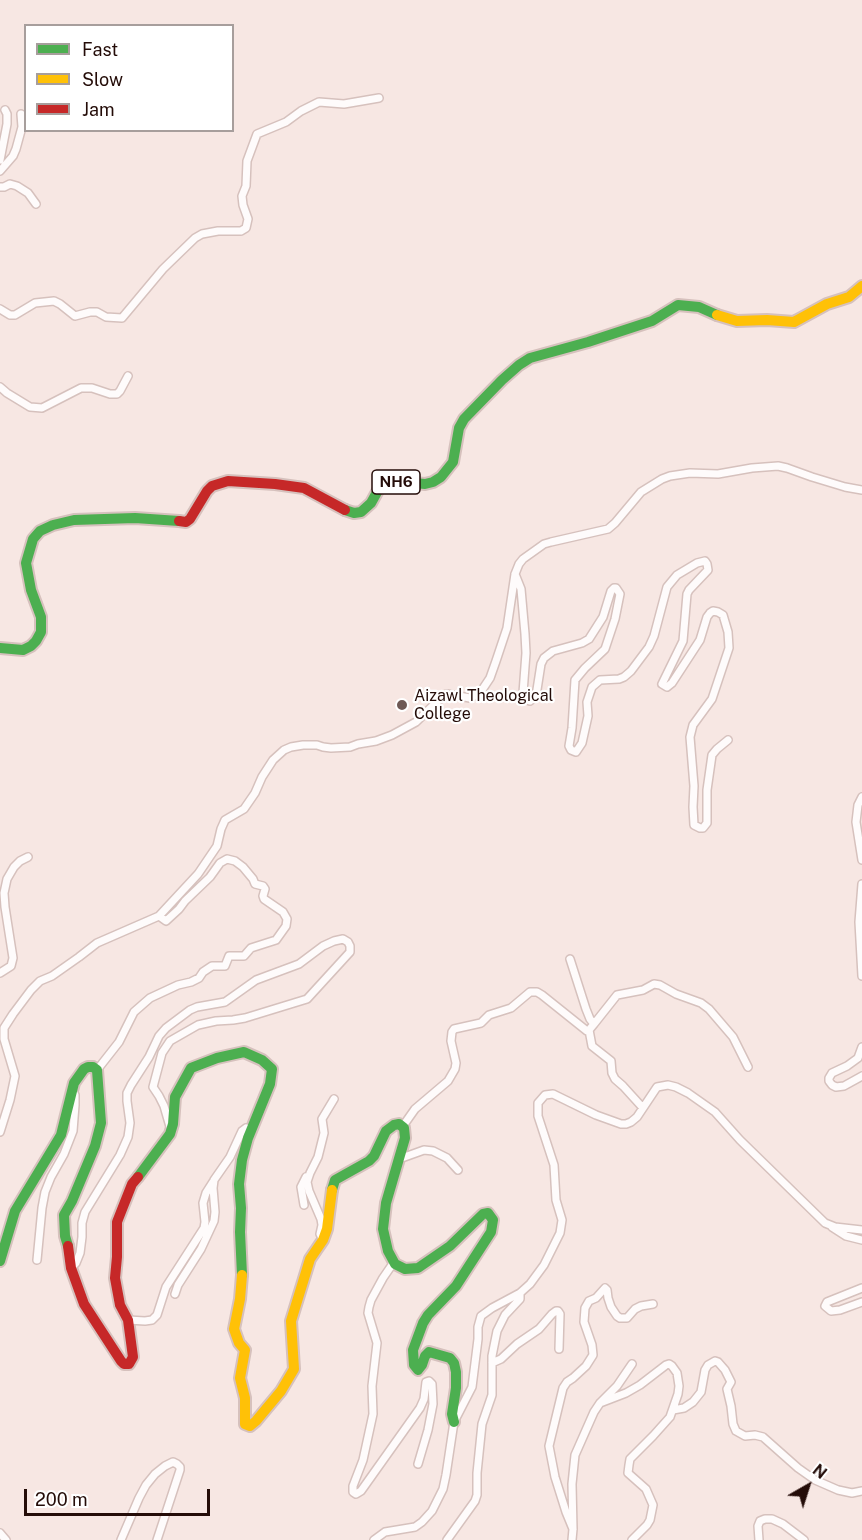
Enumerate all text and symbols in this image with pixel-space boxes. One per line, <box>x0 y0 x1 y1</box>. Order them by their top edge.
legend <box>24 24 234 132</box>
text: Fast <box>82 39 118 60</box>
text: Slow <box>82 69 123 90</box>
text: Jam <box>82 99 115 120</box>
road number: NH6 <box>372 470 420 494</box>
place label: Aizawl Theological College <box>414 686 553 724</box>
marker: Aizawl Theological College <box>395 698 409 712</box>
north arrow <box>778 1456 838 1516</box>
text: N <box>809 1460 830 1483</box>
scale bar <box>27 1477 213 1515</box>
text: 200 m <box>35 1489 88 1510</box>

